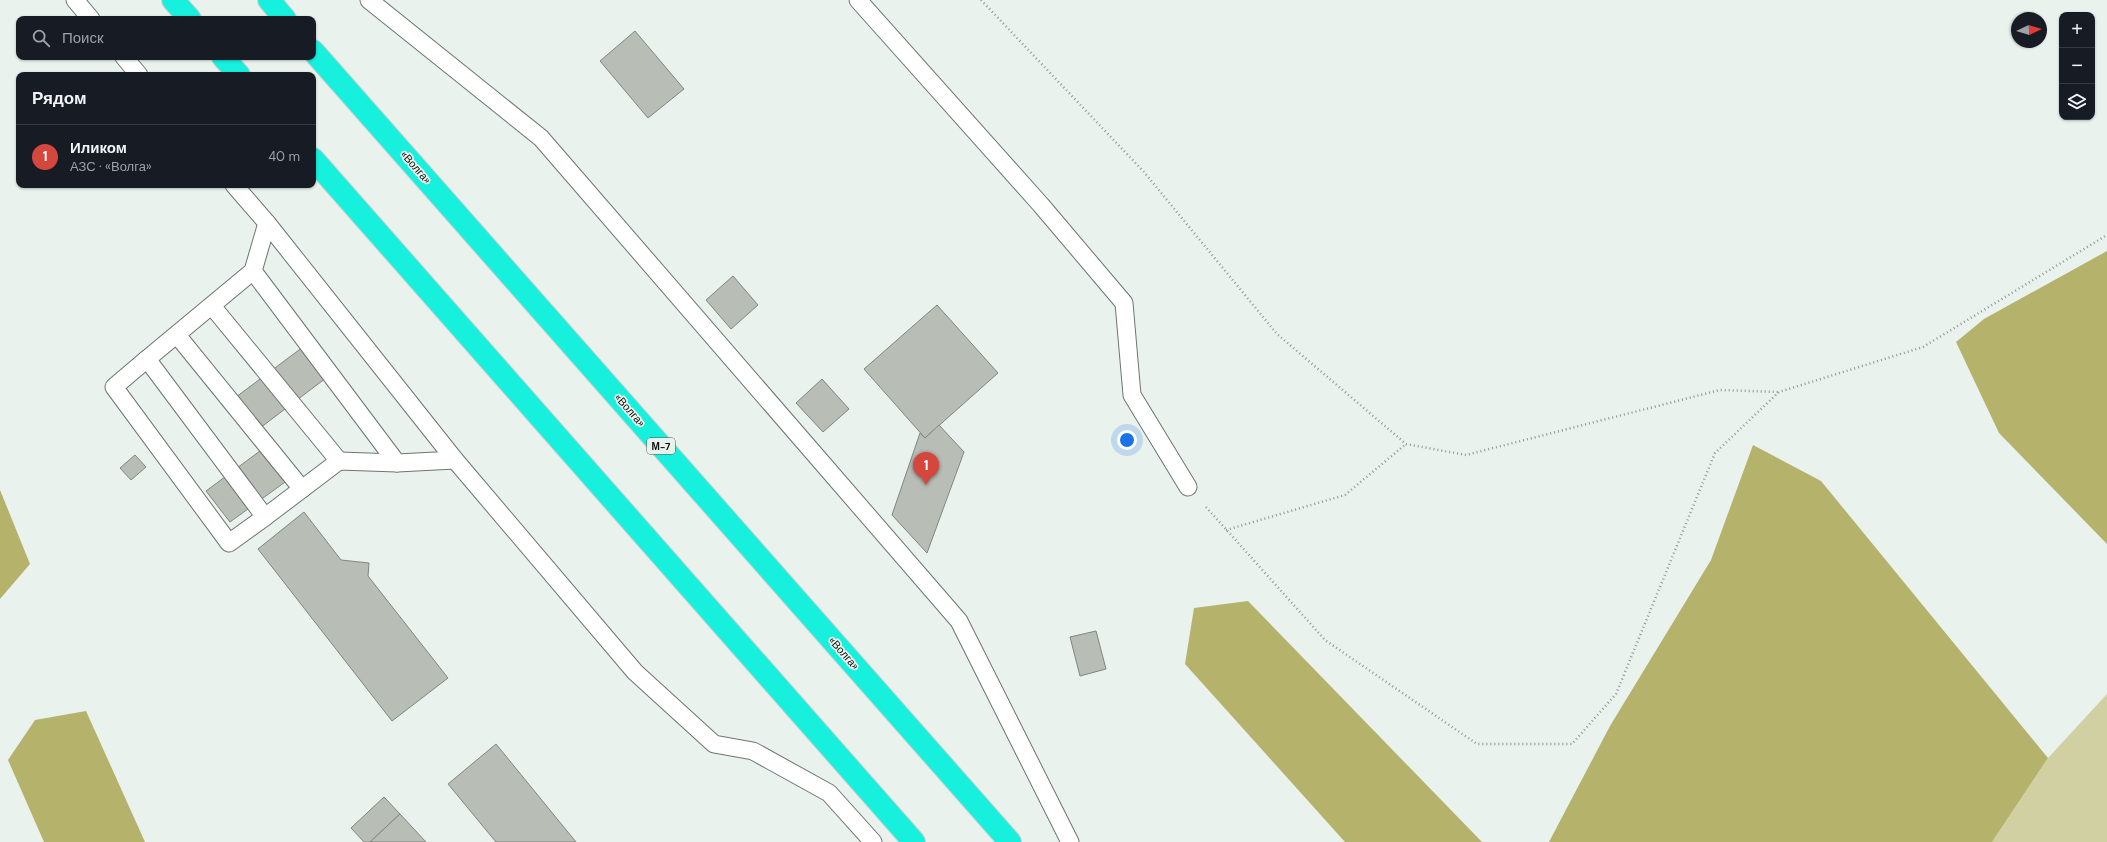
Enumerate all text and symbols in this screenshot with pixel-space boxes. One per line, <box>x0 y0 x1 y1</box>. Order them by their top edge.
north arrow <box>2011 12 2047 48</box>
map controls <box>2059 12 2095 120</box>
button: + <box>2059 12 2095 48</box>
search box <box>16 16 316 60</box>
icon: search <box>30 27 52 49</box>
text: Поиск <box>62 28 104 48</box>
button: − <box>2059 48 2095 84</box>
button: layers <box>2059 84 2095 120</box>
text: Рядом <box>32 87 87 109</box>
text: Иликом <box>70 138 127 158</box>
text: 1 <box>43 148 47 165</box>
text: 40 m <box>268 148 300 165</box>
street label: «Волга» <box>398 148 434 187</box>
text: АЗС · «Волга» <box>70 158 152 175</box>
street label: «Волга» <box>612 391 648 430</box>
your location <box>1117 430 1137 450</box>
road number: М-7 <box>647 438 675 454</box>
pin: 1 <box>913 452 939 485</box>
street label: «Волга» <box>826 634 862 673</box>

